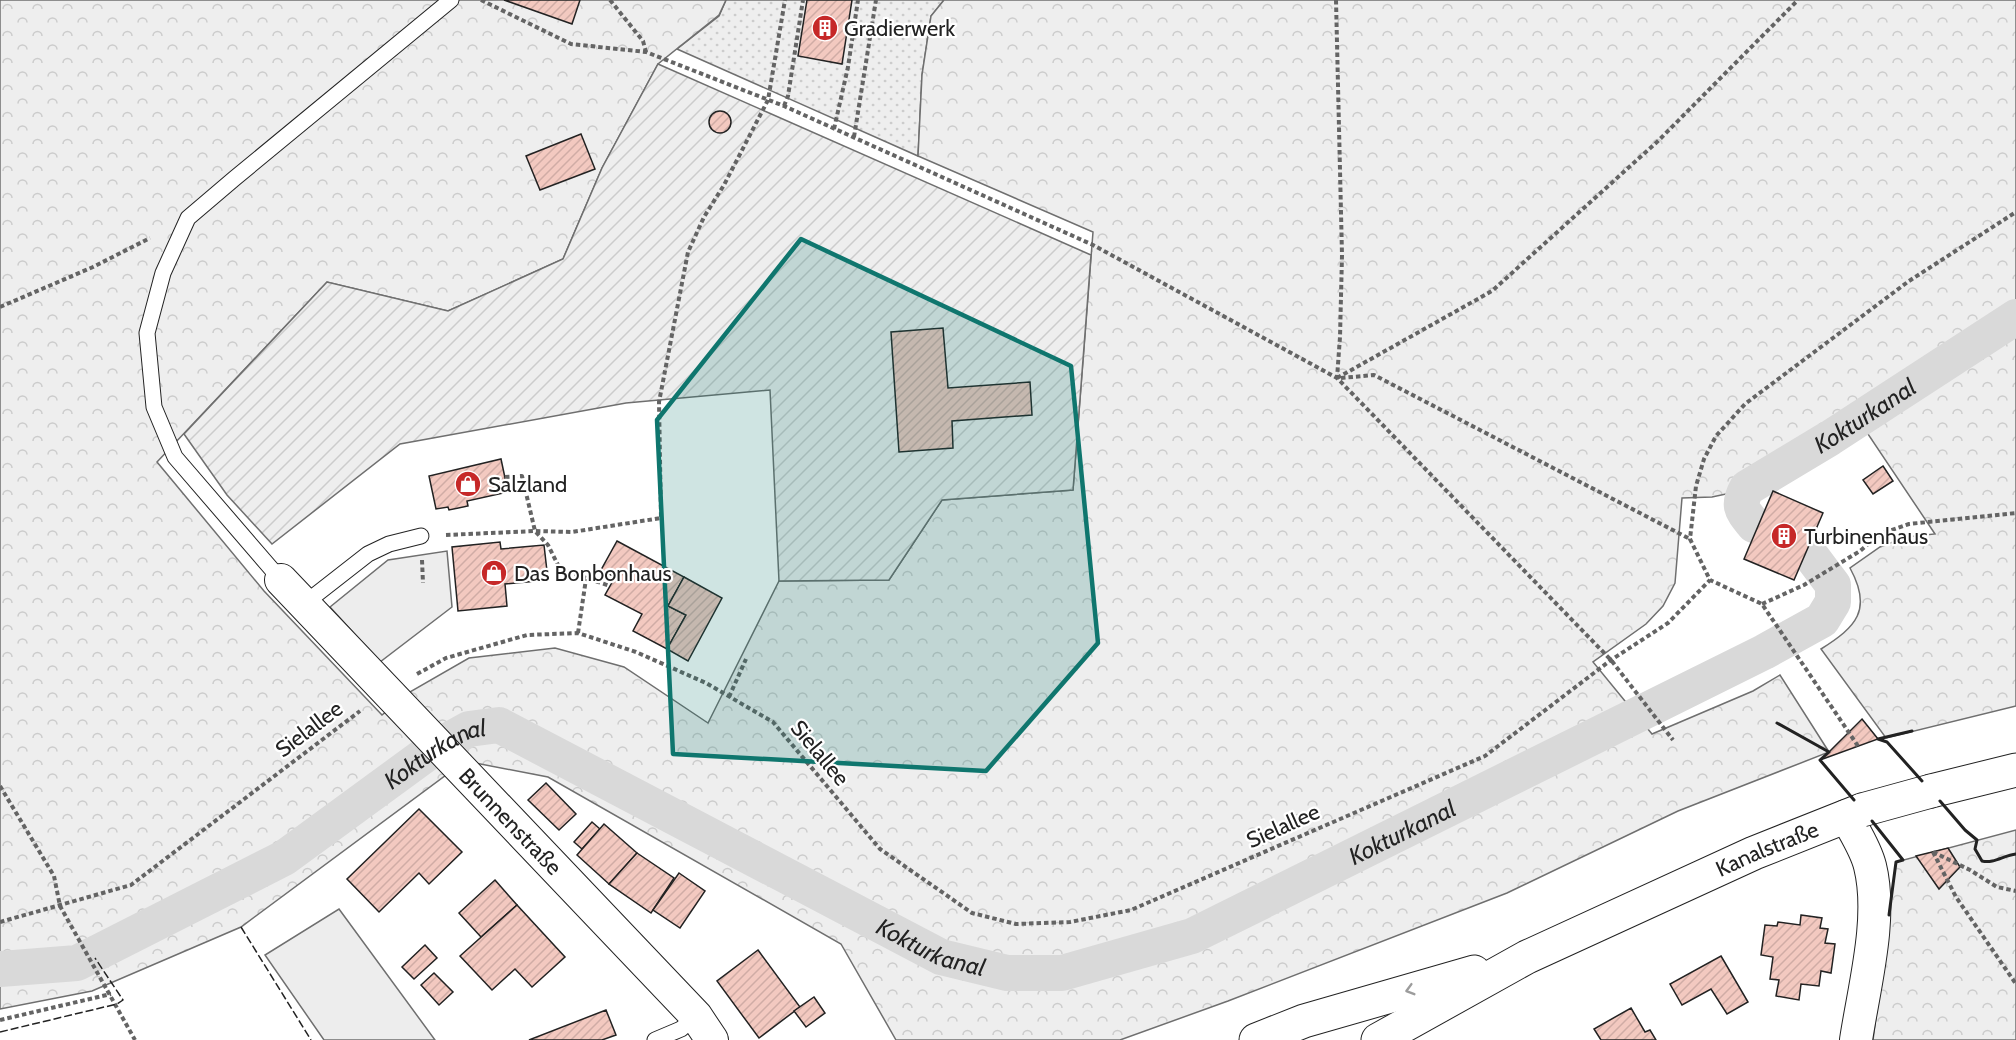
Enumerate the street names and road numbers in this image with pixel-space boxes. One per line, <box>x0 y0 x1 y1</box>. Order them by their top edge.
street label: Sielallee <box>270 695 348 763</box>
street label: Sielallee <box>785 715 855 791</box>
street label: Brunnenstraße <box>453 762 568 880</box>
street label: Sielallee <box>1242 798 1324 854</box>
street label: Kanalstraße <box>1711 815 1822 882</box>

